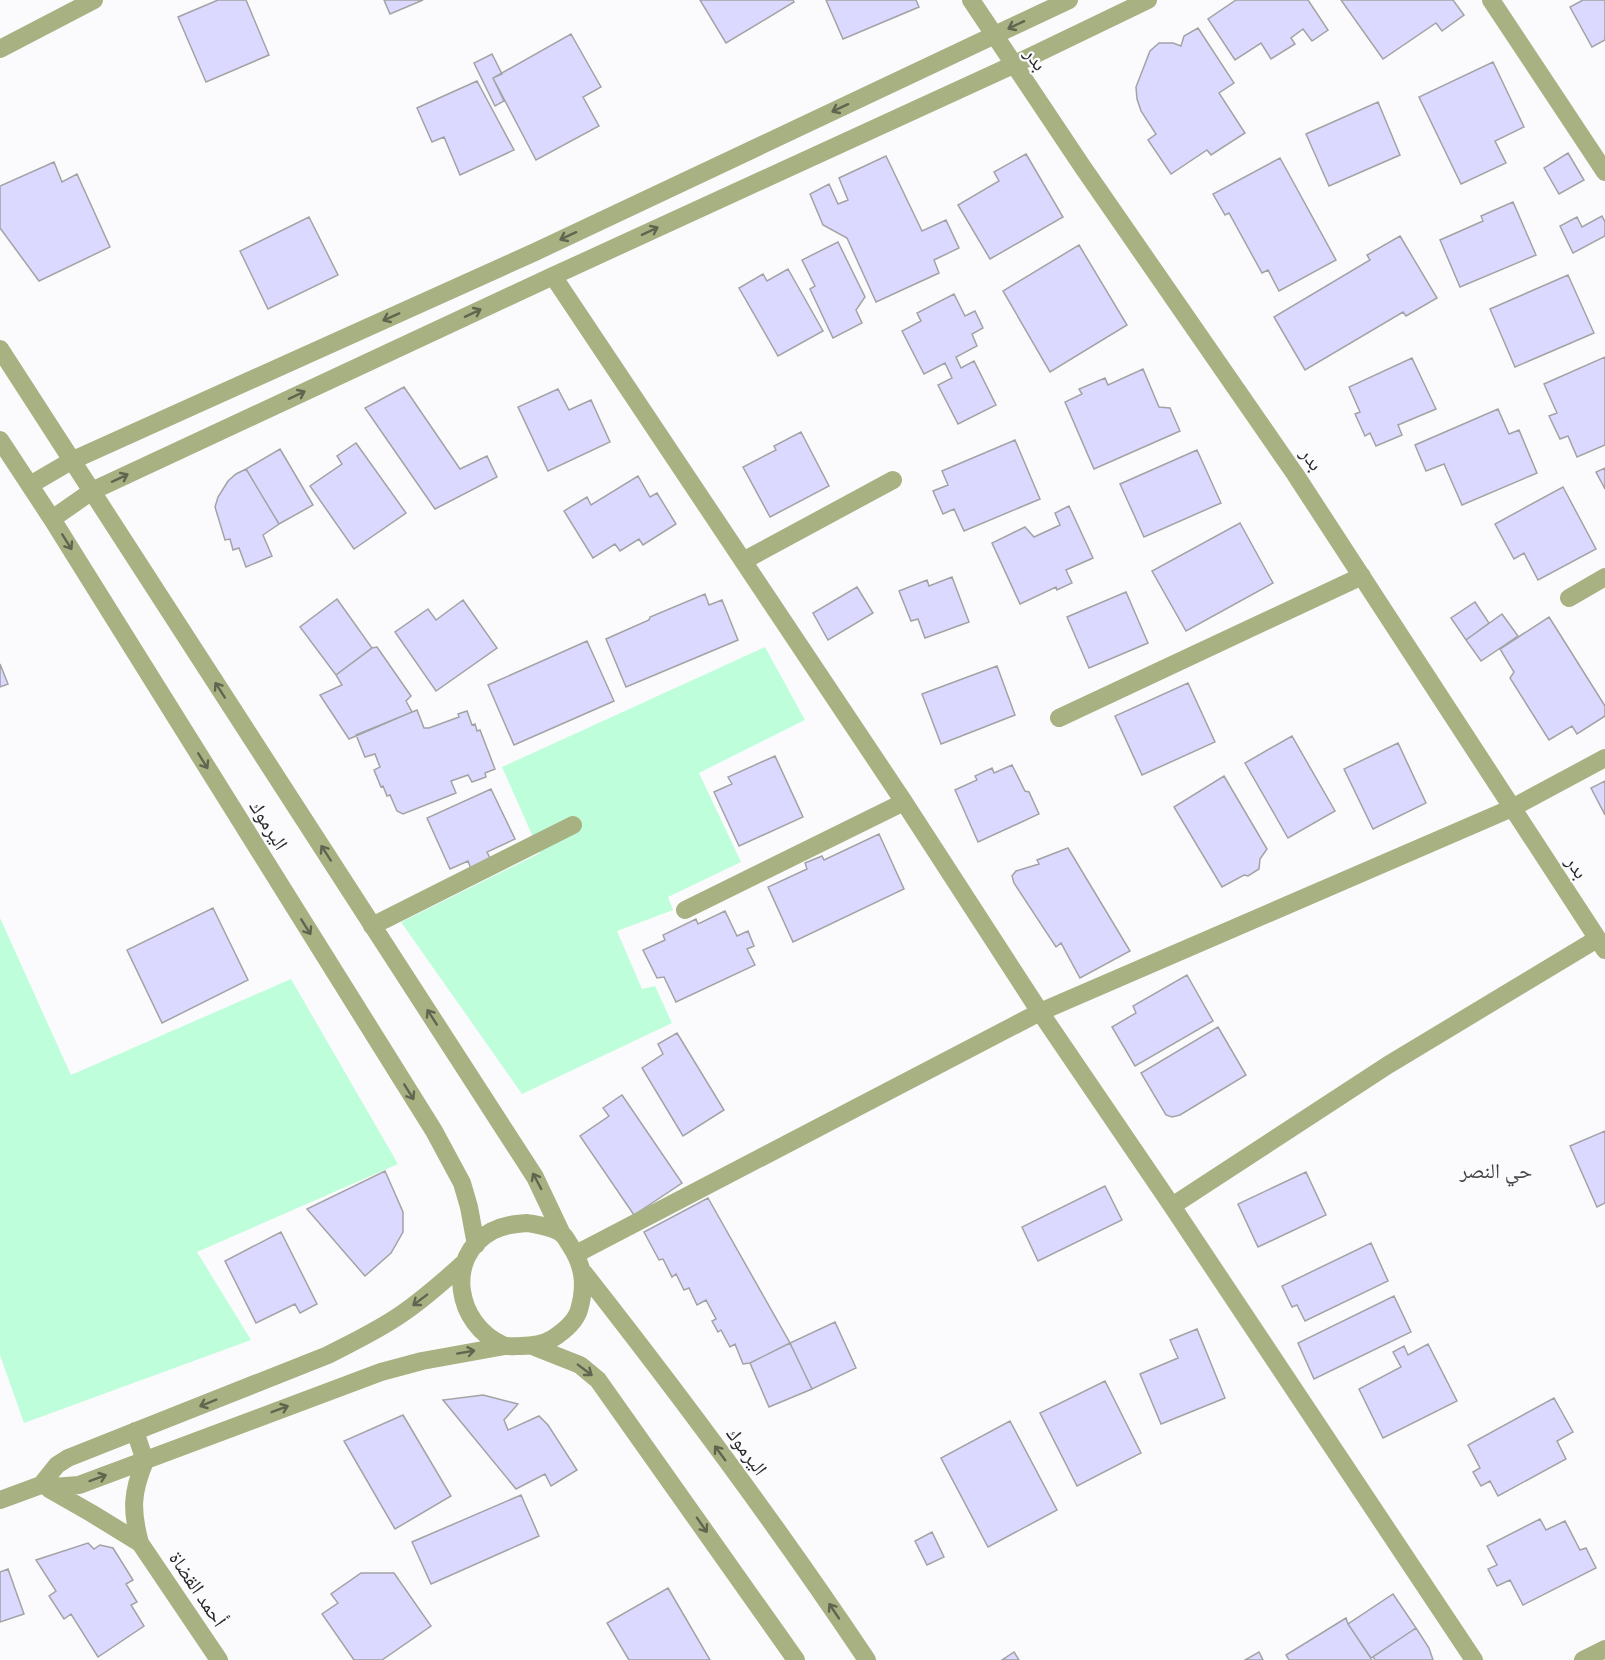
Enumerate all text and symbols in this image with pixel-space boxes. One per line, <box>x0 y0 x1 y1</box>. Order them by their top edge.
one-way arrow <box>1008 19 1026 31</box>
street label: بدر <box>1018 41 1054 76</box>
one-way arrow <box>831 102 849 114</box>
one-way arrow <box>641 224 659 236</box>
one-way arrow <box>560 230 578 242</box>
one-way arrow <box>464 306 482 318</box>
one-way arrow <box>382 312 400 323</box>
one-way arrow <box>287 389 305 401</box>
street label: بدر <box>1294 441 1330 476</box>
one-way arrow <box>111 472 129 483</box>
one-way arrow <box>61 533 73 550</box>
one-way arrow <box>214 682 226 699</box>
one-way arrow <box>197 752 209 769</box>
street label: اليرموك <box>244 795 295 855</box>
one-way arrow <box>319 845 332 862</box>
street label: بدر <box>1559 849 1595 884</box>
one-way arrow <box>300 918 312 934</box>
one-way arrow <box>425 1009 437 1026</box>
one-way arrow <box>404 1083 416 1100</box>
district label: حي النصر <box>1459 1156 1532 1187</box>
one-way arrow <box>531 1173 542 1191</box>
one-way arrow <box>413 1294 429 1306</box>
one-way arrow <box>456 1346 475 1357</box>
one-way arrow <box>577 1363 593 1376</box>
one-way arrow <box>199 1398 217 1409</box>
one-way arrow <box>270 1403 289 1414</box>
street label: اليرموك <box>721 1421 774 1480</box>
one-way arrow <box>714 1446 726 1462</box>
one-way arrow <box>88 1472 106 1483</box>
one-way arrow <box>696 1517 708 1533</box>
street label: أحمد القضاة <box>163 1546 233 1632</box>
one-way arrow <box>828 1604 840 1620</box>

